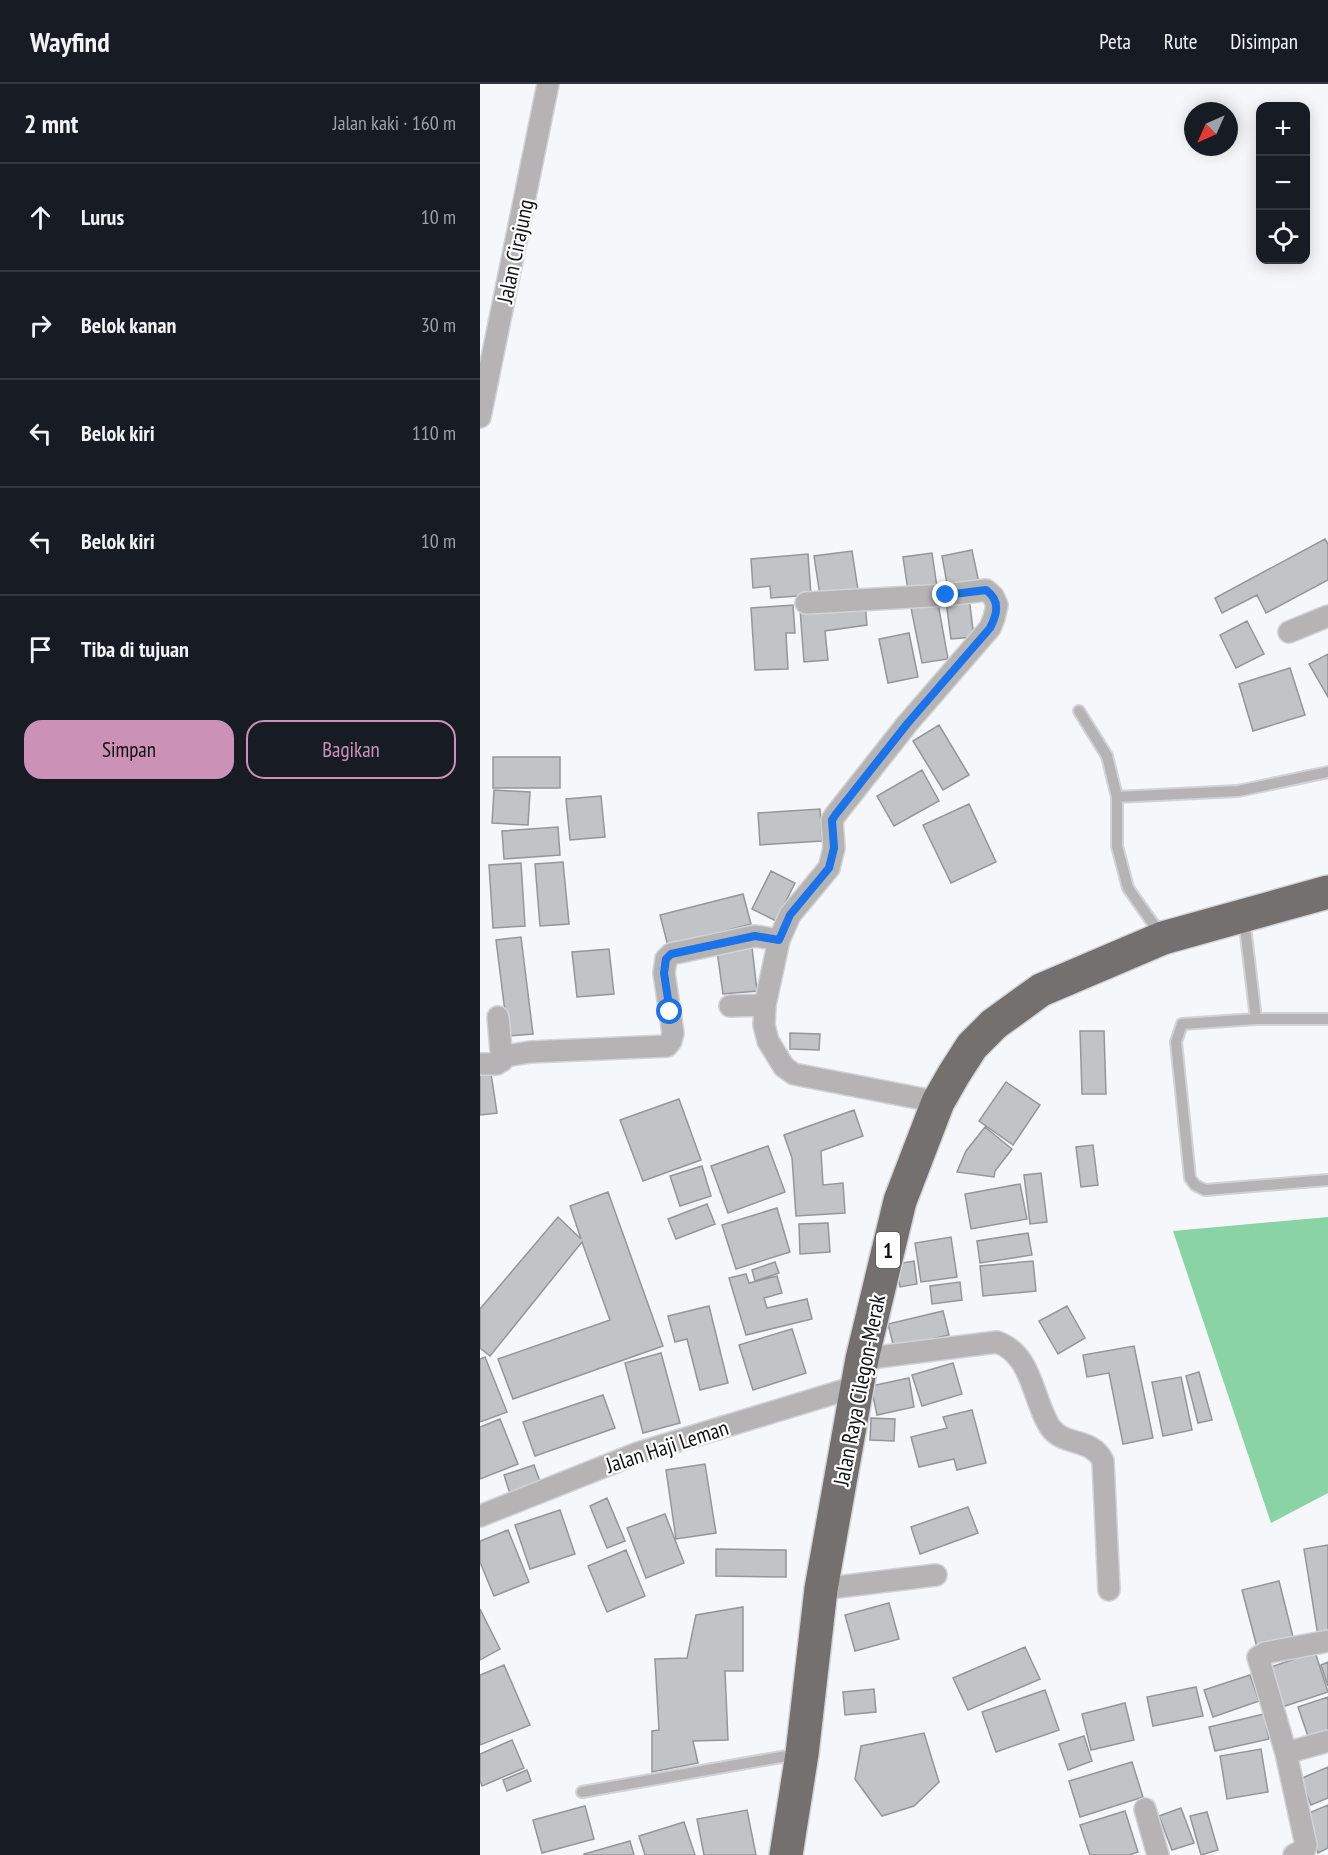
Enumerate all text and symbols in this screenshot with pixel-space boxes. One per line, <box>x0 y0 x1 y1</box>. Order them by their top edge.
text: Wayfind <box>30 23 110 60</box>
text: Peta <box>1099 28 1131 55</box>
text: Rute <box>1164 28 1197 55</box>
text: Disimpan <box>1230 28 1298 55</box>
north arrow <box>1184 102 1238 156</box>
map controls <box>1256 102 1310 264</box>
button: + <box>1256 102 1310 156</box>
text: 2 mnt <box>24 107 78 140</box>
text: Jalan kaki · 160 m <box>333 110 456 136</box>
button: − <box>1256 156 1310 210</box>
street label: Jalan Cirajung <box>490 197 540 306</box>
icon: ahead <box>24 201 57 234</box>
text: Lurus <box>81 203 124 231</box>
text: 10 m <box>421 204 456 230</box>
button: locate <box>1256 210 1310 264</box>
icon: right <box>24 309 57 342</box>
text: Belok kanan <box>81 311 176 339</box>
text: 30 m <box>421 312 456 338</box>
icon: left <box>24 417 57 450</box>
text: Belok kiri <box>81 419 155 447</box>
text: 110 m <box>412 420 456 446</box>
icon: left <box>24 525 57 558</box>
text: Belok kiri <box>81 527 155 555</box>
text: 10 m <box>421 528 456 554</box>
route end <box>932 581 958 607</box>
icon: arrive <box>24 633 57 666</box>
text: Tiba di tujuan <box>81 635 189 663</box>
button: Simpan <box>24 720 234 779</box>
button: Bagikan <box>246 720 456 779</box>
route start <box>656 998 682 1024</box>
road number: 1 <box>876 1232 900 1268</box>
street label: Jalan Raya Cilegon-Merak <box>827 1292 891 1489</box>
street label: Jalan Haji Leman <box>601 1413 732 1479</box>

